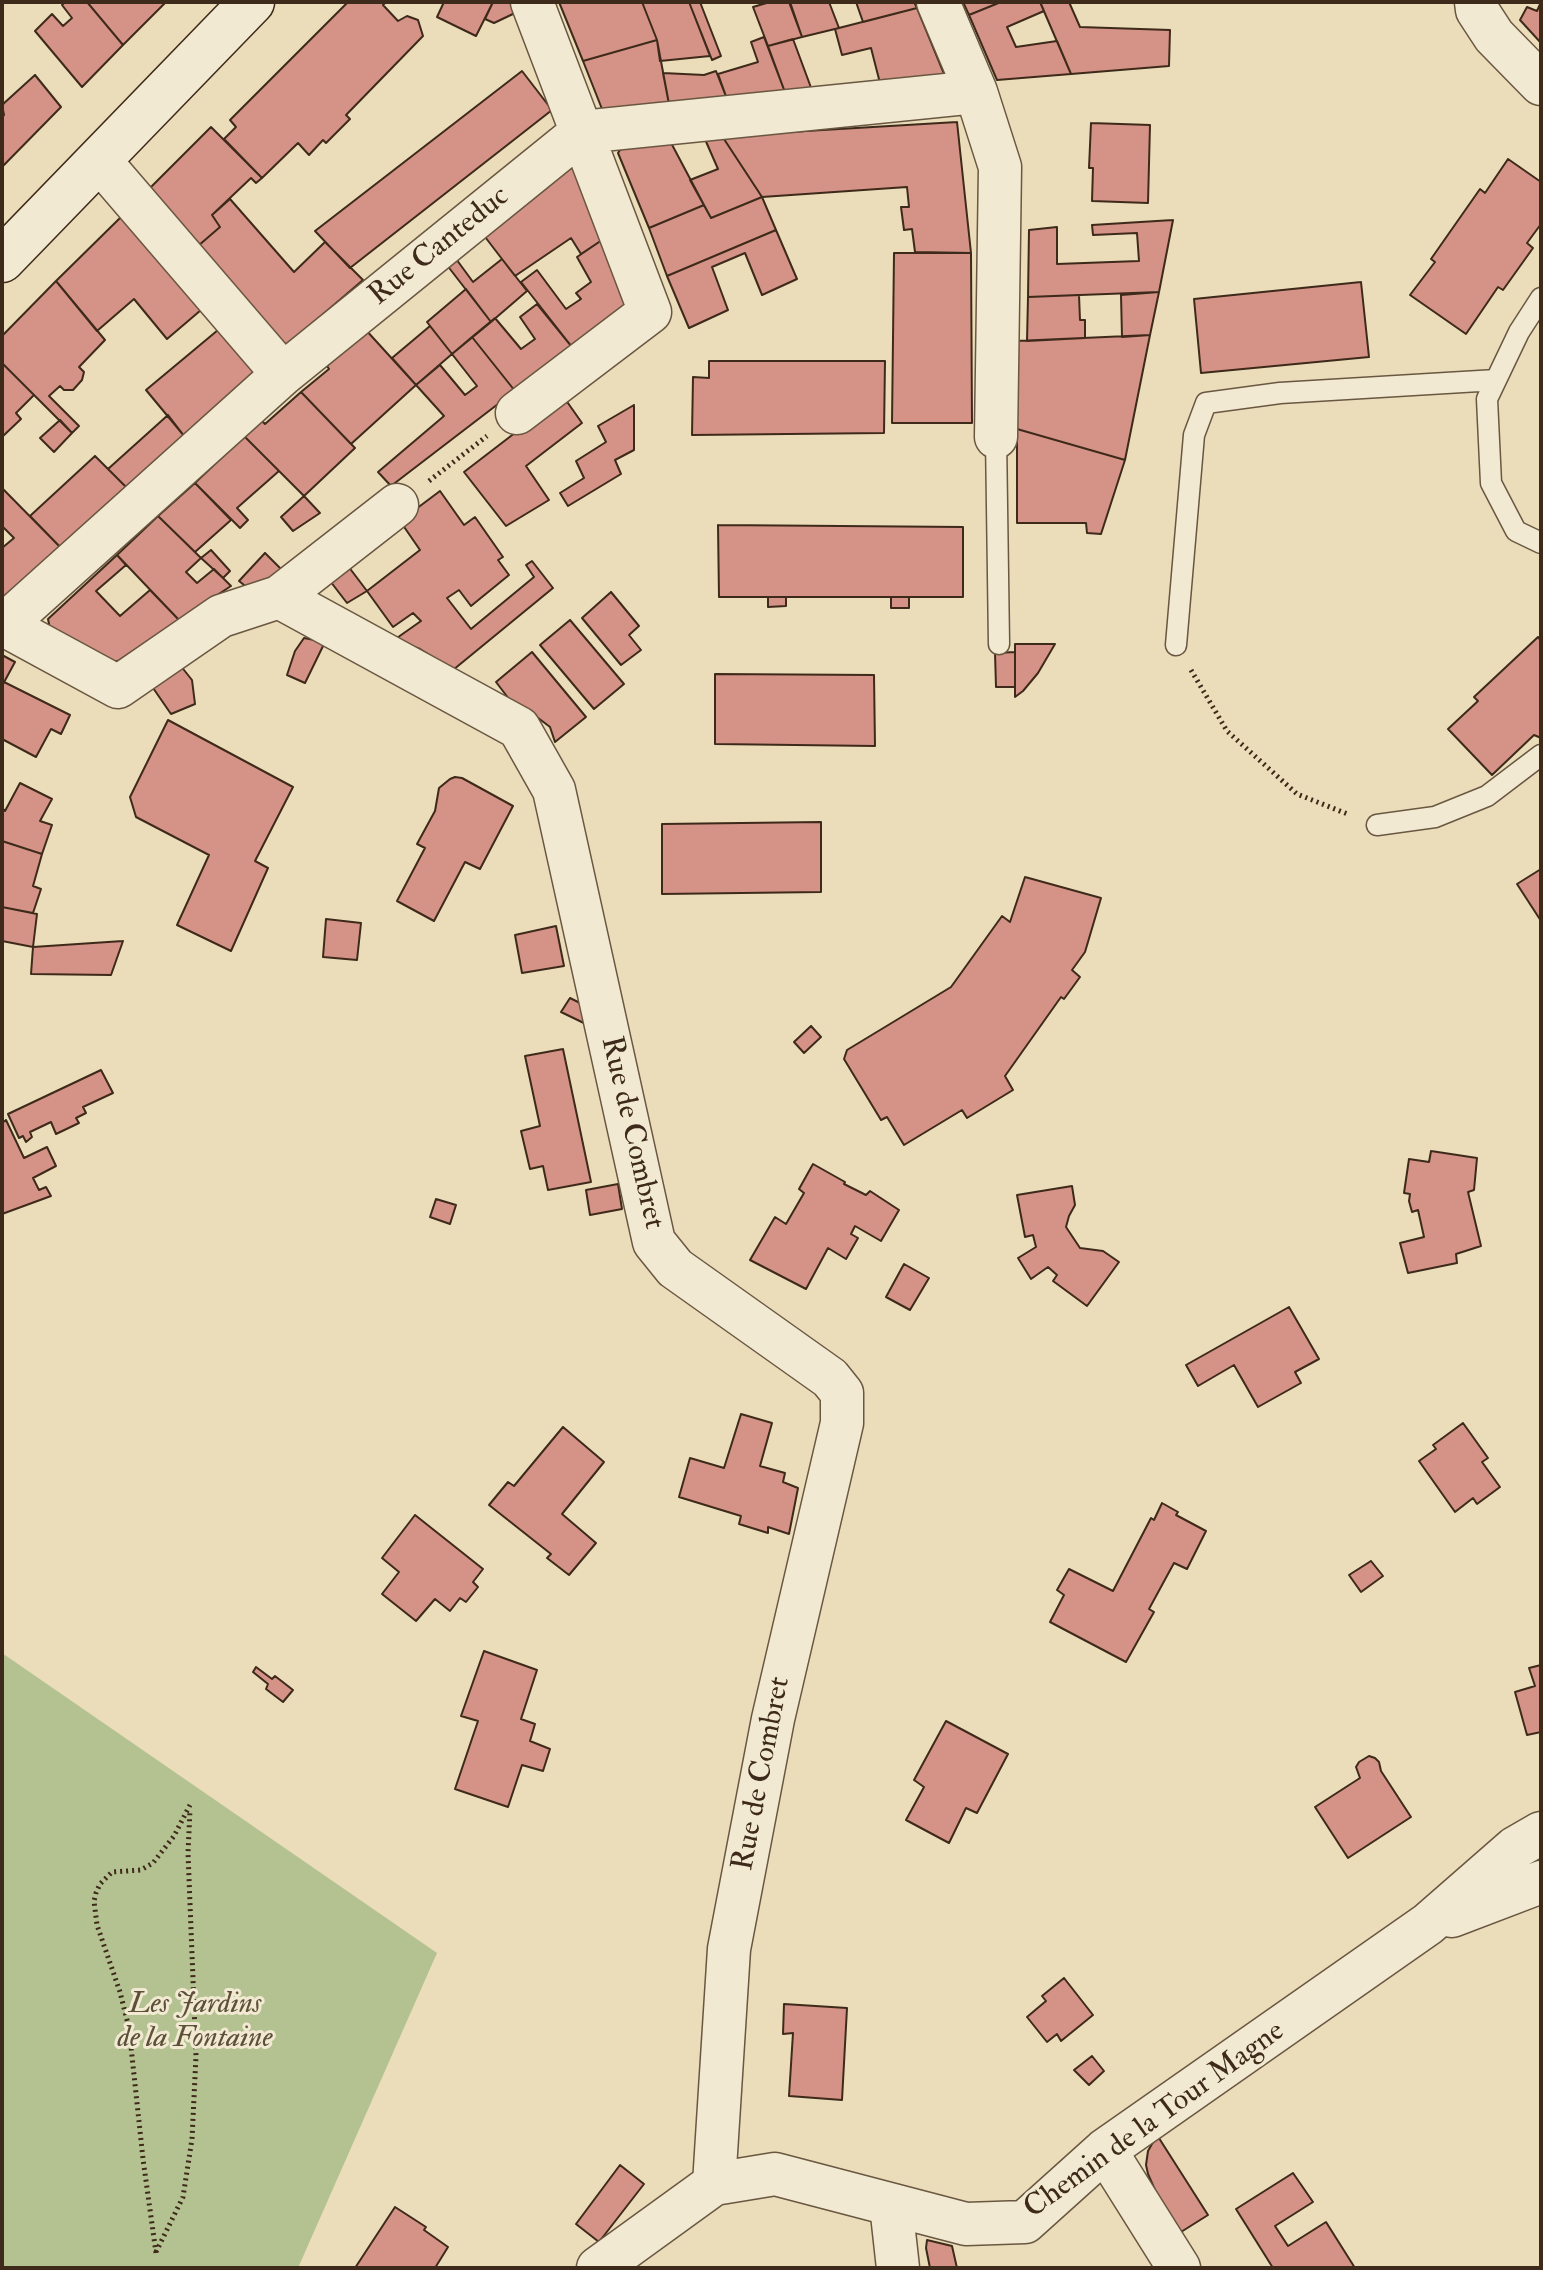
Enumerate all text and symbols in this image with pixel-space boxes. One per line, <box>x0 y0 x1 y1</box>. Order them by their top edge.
street label: Rue Canteduc <box>363 180 517 314</box>
street label: Rue de Combret <box>591 1033 671 1233</box>
street label: Rue de Combret <box>727 1674 799 1874</box>
park label: Les Jardins de la Fontaine <box>118 1988 272 2058</box>
street label: Chemin de la Tour Magne <box>1018 2014 1292 2228</box>

